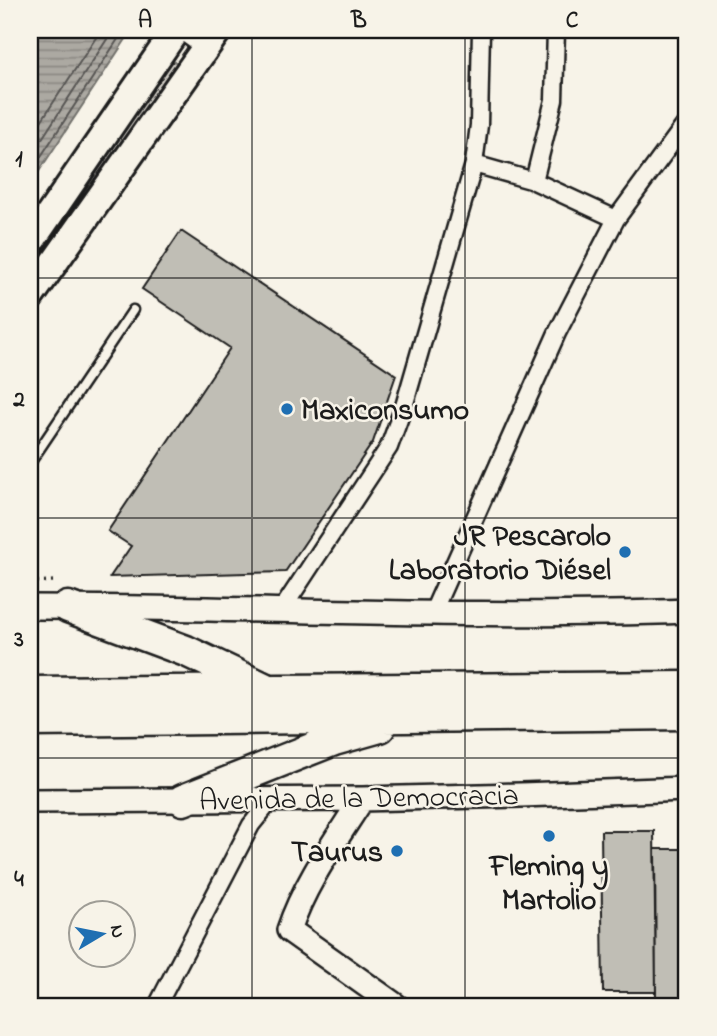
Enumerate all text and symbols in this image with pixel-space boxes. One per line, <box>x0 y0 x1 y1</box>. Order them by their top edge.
text: A <box>138 5 152 38</box>
text: B <box>350 5 367 38</box>
text: C <box>566 5 579 38</box>
text: 1 <box>15 144 23 177</box>
text: 2 <box>12 384 25 417</box>
place label: Maxiconsumo <box>301 390 469 434</box>
marker: Maxiconsumo <box>279 401 295 417</box>
place label: JR Pescarolo Laboratorio Diésel <box>389 516 611 594</box>
marker: JR Pescarolo Laboratorio Diésel <box>617 544 633 560</box>
text: 3 <box>13 624 24 657</box>
street label: Avenida de la Democracia <box>199 775 519 825</box>
marker: Fleming y Martolio <box>541 828 557 844</box>
place label: Taurus <box>291 832 383 876</box>
marker: Taurus <box>389 843 405 859</box>
place label: Fleming y Martolio <box>487 846 609 924</box>
text: 4 <box>14 864 24 897</box>
north arrow <box>66 900 136 970</box>
text: N <box>102 923 131 940</box>

